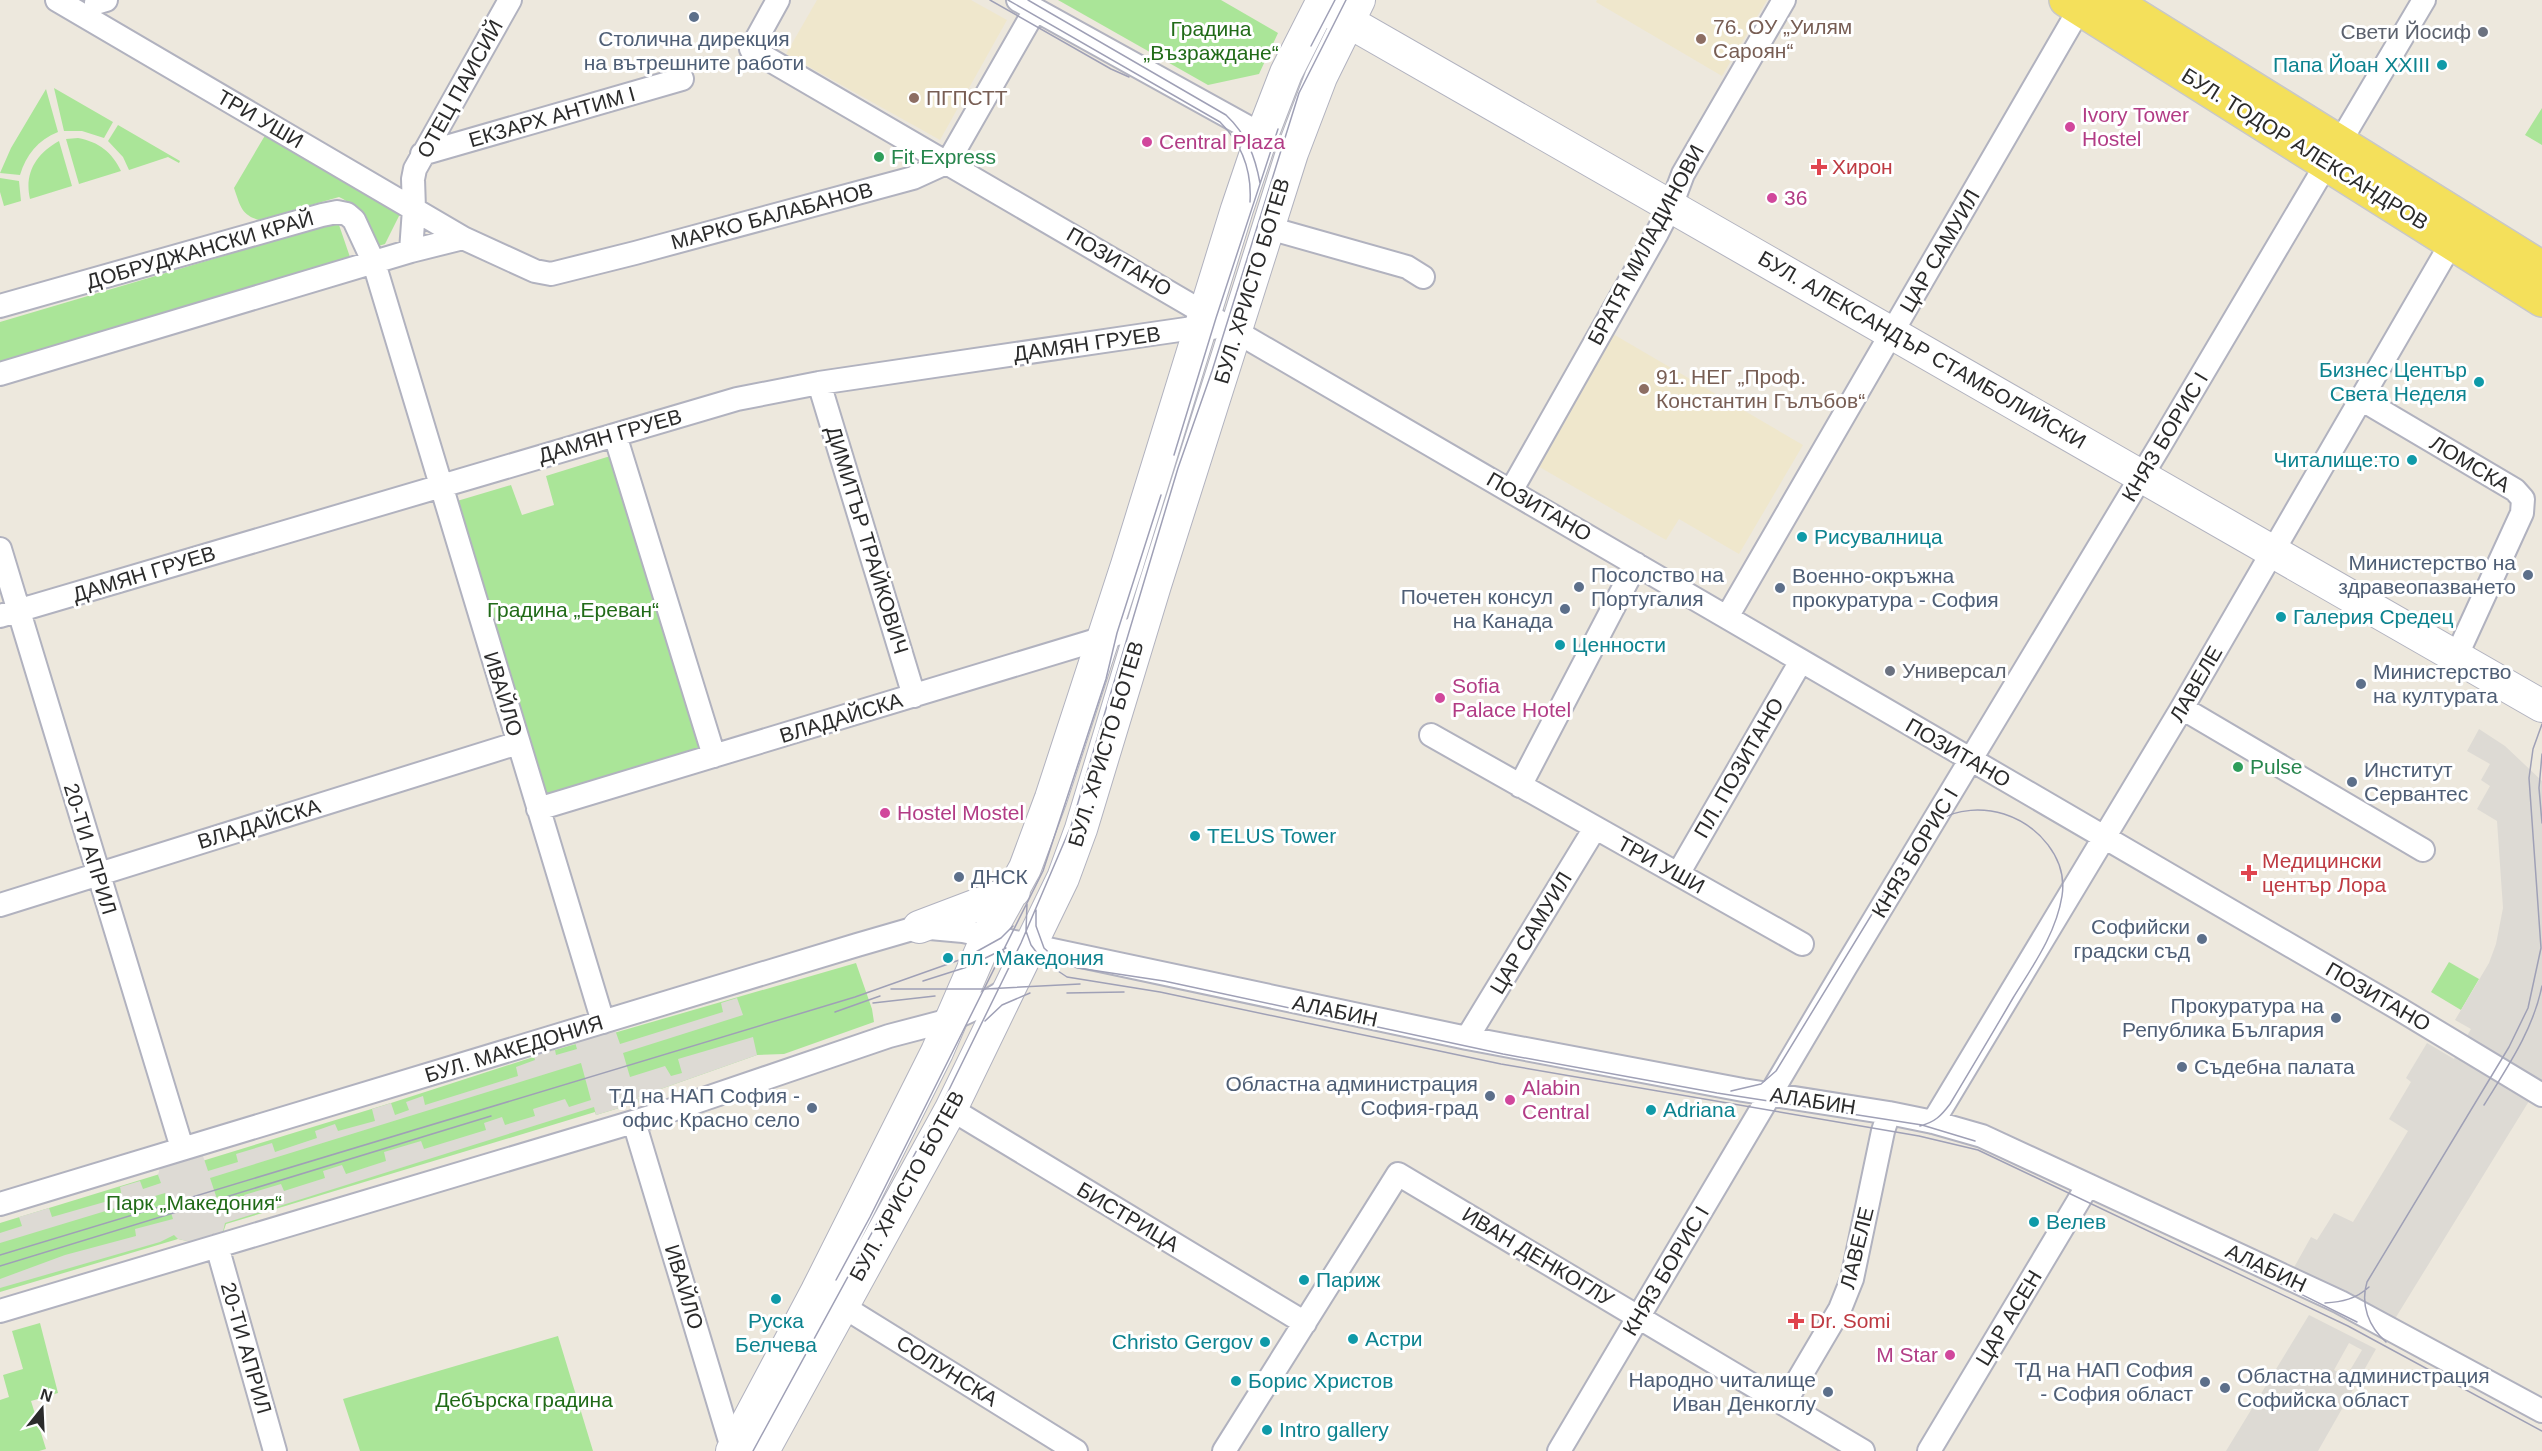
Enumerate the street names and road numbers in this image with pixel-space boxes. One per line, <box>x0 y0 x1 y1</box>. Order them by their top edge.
street label: ОТЕЦ ПАИСИЙ <box>412 16 507 162</box>
street label: БУЛ. ТОДОР АЛЕКСАНДРОВ <box>2178 63 2433 234</box>
street label: ЕКЗАРХ АНТИМ I <box>466 82 638 151</box>
street label: ТРИ УШИ <box>213 85 307 152</box>
street label: БРАТЯ МИЛАДИНОВИ <box>1583 141 1708 349</box>
street label: БУЛ. ХРИСТО БОТЕВ <box>1209 175 1294 386</box>
street label: МАРКО БАЛАБАНОВ <box>668 177 875 254</box>
street label: ЦАР САМУИЛ <box>1895 185 1984 316</box>
street label: ДОБРУДЖАНСКИ КРАЙ <box>84 206 316 293</box>
street label: ПОЗИТАНО <box>1063 222 1176 301</box>
street label: БУЛ. АЛЕКСАНДЪР СТАМБОЛИЙСКИ <box>1754 246 2090 453</box>
street label: ДАМЯН ГРУЕВ <box>1012 322 1162 365</box>
street label: КНЯЗ БОРИС I <box>2117 368 2212 506</box>
street label: ДАМЯН ГРУЕВ <box>535 404 684 467</box>
street label: ДИМИТЪР ТРАЙКОВИЧ <box>822 423 913 657</box>
street label: ЛОМСКА <box>2426 431 2514 496</box>
street label: ПОЗИТАНО <box>1483 467 1596 546</box>
street label: ДАМЯН ГРУЕВ <box>70 541 218 606</box>
street label: БУЛ. ХРИСТО БОТЕВ <box>1063 638 1148 849</box>
street label: ЛАВЕЛЕ <box>2165 642 2226 726</box>
street label: ИВАЙЛО <box>480 649 527 739</box>
street label: ВЛАДАЙСКА <box>777 688 905 747</box>
street label: ПЛ. ПОЗИТАНО <box>1689 694 1788 842</box>
street label: ПОЗИТАНО <box>1902 713 2015 792</box>
street label: 20-ТИ АПРИЛ <box>60 781 121 917</box>
street label: КНЯЗ БОРИС I <box>1867 784 1962 922</box>
street label: ВЛАДАЙСКА <box>195 794 323 853</box>
street label: ТРИ УШИ <box>1614 831 1709 898</box>
street label: ЦАР САМУИЛ <box>1485 868 1576 998</box>
street label: ПОЗИТАНО <box>2322 957 2435 1036</box>
street label: АЛАБИН <box>1291 990 1380 1031</box>
street label: БУЛ. МАКЕДОНИЯ <box>422 1010 606 1087</box>
street label: АЛАБИН <box>1769 1082 1857 1119</box>
street label: БУЛ. ХРИСТО БОТЕВ <box>845 1087 968 1285</box>
street label: БИСТРИЦА <box>1073 1177 1183 1256</box>
street label: ИВАН ДЕНКОГЛУ <box>1458 1202 1619 1311</box>
street label: КНЯЗ БОРИС I <box>1618 1202 1713 1340</box>
street label: ЛАВЕЛЕ <box>1835 1205 1878 1291</box>
street label: АЛАБИН <box>2222 1239 2310 1296</box>
street label: ИВАЙЛО <box>661 1242 708 1332</box>
street label: ЦАР АСЕН <box>1971 1266 2046 1370</box>
street label: 20-ТИ АПРИЛ <box>217 1279 276 1416</box>
street label: СОЛУНСКА <box>893 1330 1002 1411</box>

